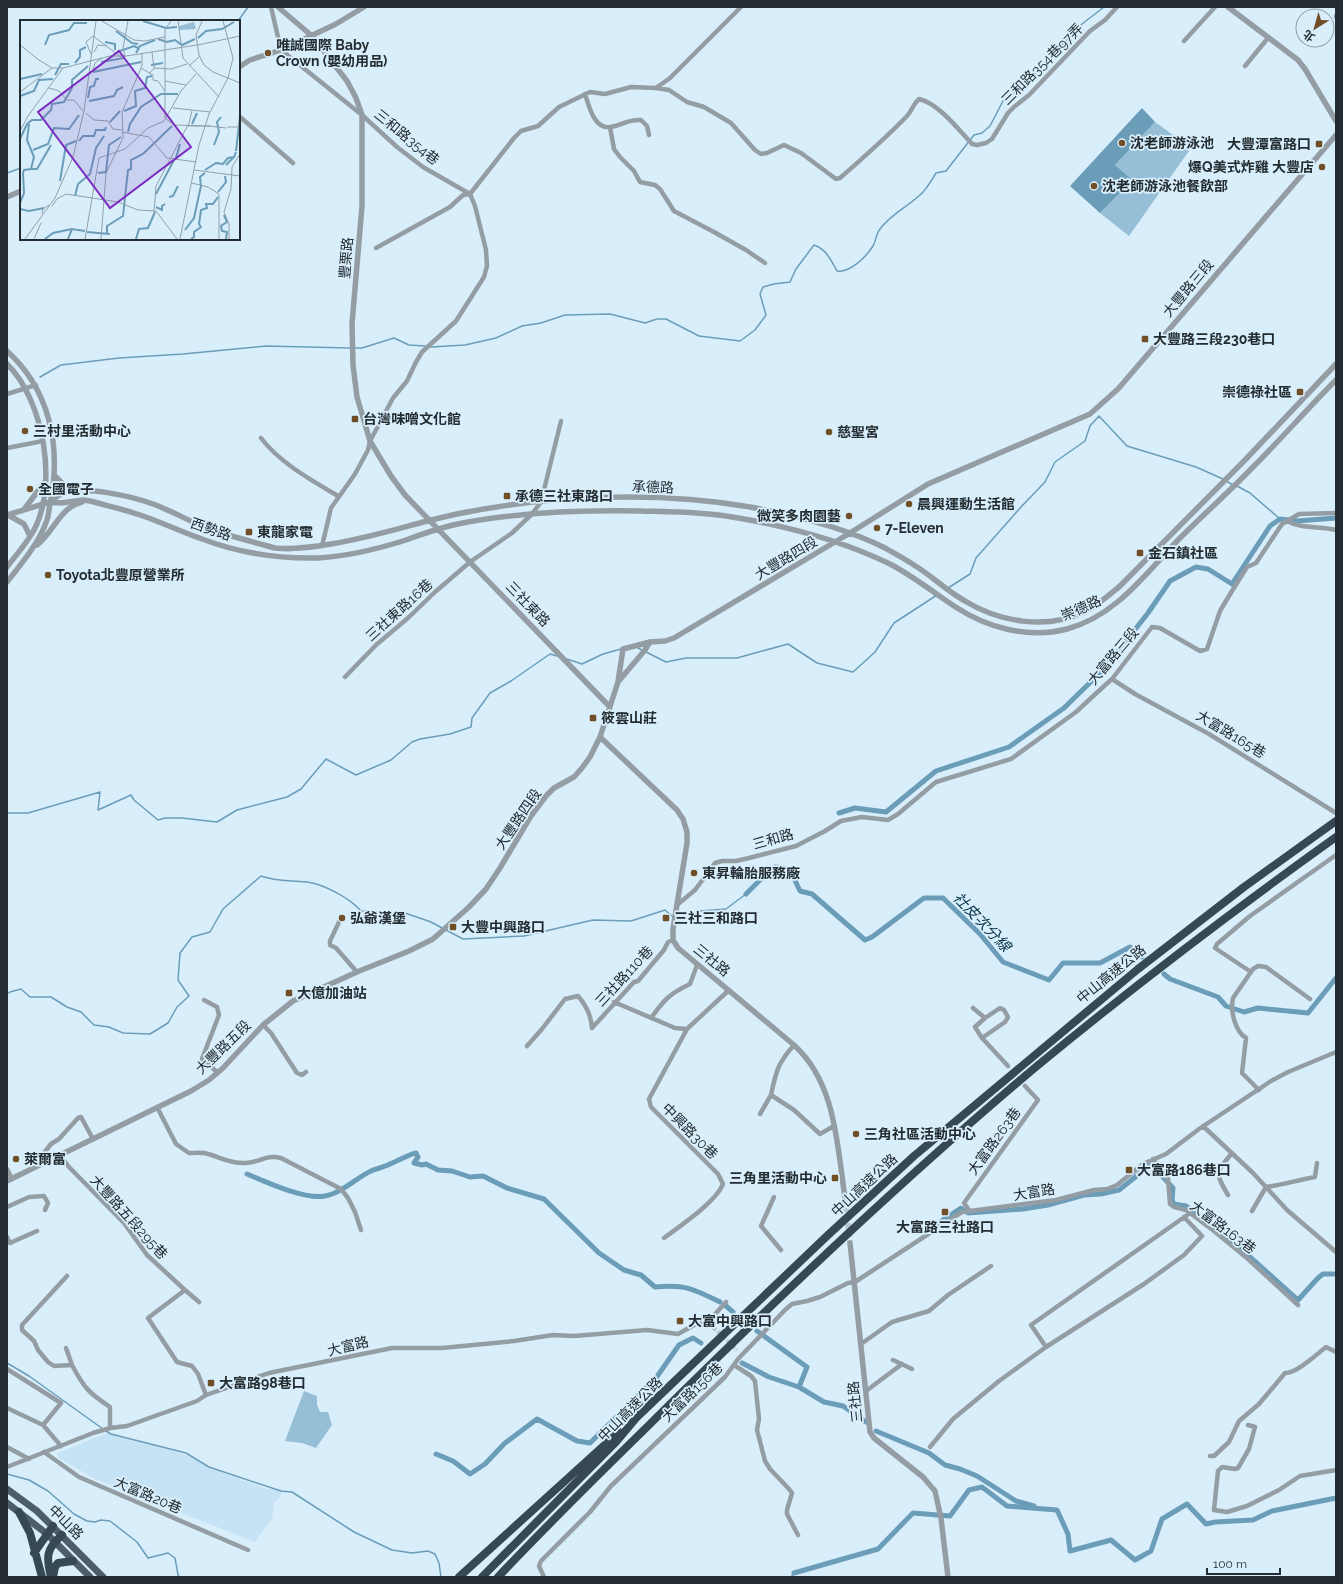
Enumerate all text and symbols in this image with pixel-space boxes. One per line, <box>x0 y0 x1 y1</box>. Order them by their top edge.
north arrow <box>1295 8 1335 48</box>
inset map <box>20 20 240 240</box>
street label: 三和路354巷97弄 <box>998 20 1086 108</box>
text: 北 <box>1301 27 1318 44</box>
place label: 唯誠國際 Baby Crown (嬰幼用品) <box>276 37 387 69</box>
marker: 唯誠國際 Baby Crown (嬰幼用品) <box>263 48 273 58</box>
street label: 三和路354巷 <box>371 106 443 168</box>
place label: 沈老師游泳池 <box>1130 135 1214 151</box>
place label: 大豐潭富路口 <box>1227 136 1311 152</box>
marker: 沈老師游泳池 <box>1117 138 1127 148</box>
marker: 大豐潭富路口 <box>1314 139 1324 149</box>
place label: 爆Q美式炸雞 大豐店 <box>1188 159 1314 175</box>
marker: 爆Q美式炸雞 大豐店 <box>1317 162 1327 172</box>
place label: 沈老師游泳池餐飲部 <box>1102 178 1228 194</box>
marker: 沈老師游泳池餐飲部 <box>1089 181 1099 191</box>
street label: 豐栗路 <box>336 236 356 280</box>
street label: 大豐路三段 <box>1159 256 1217 320</box>
place label: 大豐路三段230巷口 <box>1153 331 1275 347</box>
marker: 大豐路三段230巷口 <box>1140 334 1150 344</box>
place label: 崇德祿社區 <box>1222 384 1292 400</box>
marker: 崇德祿社區 <box>1295 387 1305 397</box>
place label: 台灣味噌文化館 <box>363 411 461 427</box>
marker: 台灣味噌文化館 <box>350 414 360 424</box>
place label: 三村里活動中心 <box>33 423 131 439</box>
place label: 慈聖宮 <box>837 424 879 440</box>
marker: 三村里活動中心 <box>20 426 30 436</box>
marker: 慈聖宮 <box>824 427 834 437</box>
street label: 承德路 <box>632 478 674 496</box>
place label: 全國電子 <box>38 481 94 497</box>
marker: 全國電子 <box>25 484 35 494</box>
place label: 承德三社東路口 <box>515 488 613 504</box>
marker: 承德三社東路口 <box>502 491 512 501</box>
place label: 晨興運動生活館 <box>917 496 1015 512</box>
marker: 晨興運動生活館 <box>904 499 914 509</box>
place label: 微笑多肉園藝 <box>757 508 841 524</box>
marker: 微笑多肉園藝 <box>844 511 854 521</box>
street label: 西勢路 <box>189 515 233 543</box>
place label: 7-Eleven <box>885 520 944 536</box>
marker: 7-Eleven <box>872 523 882 533</box>
place label: 東龍家電 <box>257 524 313 540</box>
marker: 東龍家電 <box>244 527 254 537</box>
street label: 大豐路四段 <box>752 533 820 583</box>
place label: 金石鎮社區 <box>1148 545 1218 561</box>
marker: 金石鎮社區 <box>1135 548 1145 558</box>
place label: Toyota北豐原營業所 <box>56 567 185 583</box>
marker: Toyota北豐原營業所 <box>43 570 53 580</box>
street label: 三社東路16巷 <box>362 576 436 644</box>
street label: 三社東路 <box>503 578 553 630</box>
street label: 崇德路 <box>1059 592 1103 624</box>
street label: 大富路三段 <box>1084 624 1142 688</box>
street label: 大富路165巷 <box>1193 707 1269 761</box>
place label: 筱雲山莊 <box>601 710 657 726</box>
marker: 筱雲山莊 <box>588 713 598 723</box>
street label: 大豐路四段 <box>492 786 544 852</box>
street label: 三和路 <box>751 826 795 852</box>
place label: 東昇輪胎服務廠 <box>702 865 800 881</box>
marker: 東昇輪胎服務廠 <box>689 868 699 878</box>
water label: 社皮次分線 <box>949 889 1016 957</box>
place label: 弘爺漢堡 <box>350 910 406 926</box>
place label: 三社三和路口 <box>674 910 758 926</box>
marker: 弘爺漢堡 <box>337 913 347 923</box>
marker: 三社三和路口 <box>661 913 671 923</box>
place label: 大豐中興路口 <box>461 919 545 935</box>
marker: 大豐中興路口 <box>448 922 458 932</box>
street label: 三社路 <box>691 941 733 979</box>
street label: 中山高速公路 <box>1073 941 1149 1007</box>
street label: 三社路110巷 <box>592 943 656 1009</box>
place label: 大億加油站 <box>297 985 367 1001</box>
marker: 大億加油站 <box>284 988 294 998</box>
street label: 大豐路五段 <box>192 1017 254 1077</box>
street label: 中興路30巷 <box>659 1100 721 1162</box>
street label: 大富路263巷 <box>964 1104 1024 1178</box>
place label: 三角社區活動中心 <box>864 1126 976 1142</box>
marker: 三角社區活動中心 <box>851 1129 861 1139</box>
place label: 萊爾富 <box>24 1151 66 1167</box>
street label: 中山高速公路 <box>828 1151 900 1219</box>
marker: 萊爾富 <box>11 1154 21 1164</box>
place label: 大富路186巷口 <box>1137 1162 1231 1178</box>
marker: 大富路186巷口 <box>1124 1165 1134 1175</box>
place label: 三角里活動中心 <box>729 1170 827 1186</box>
street label: 大豐路五段295巷 <box>87 1172 171 1262</box>
marker: 三角里活動中心 <box>830 1173 840 1183</box>
street label: 大富路 <box>1012 1181 1056 1203</box>
street label: 大富路163巷 <box>1187 1197 1259 1257</box>
marker: 大富路三社路口 <box>940 1207 950 1217</box>
place label: 大富路三社路口 <box>896 1219 994 1235</box>
place label: 大富中興路口 <box>688 1313 772 1329</box>
marker: 大富中興路口 <box>675 1316 685 1326</box>
street label: 大富路 <box>326 1333 370 1359</box>
street label: 大富路156巷 <box>658 1359 726 1425</box>
street label: 中山高速公路 <box>595 1374 665 1444</box>
place label: 大富路98巷口 <box>219 1375 306 1391</box>
marker: 大富路98巷口 <box>206 1378 216 1388</box>
street label: 三社路 <box>845 1380 865 1424</box>
street label: 大富路20巷 <box>112 1474 184 1516</box>
street label: 中山路 <box>45 1501 87 1543</box>
scale bar <box>1207 1550 1280 1576</box>
text: 100 m <box>1213 1557 1247 1571</box>

